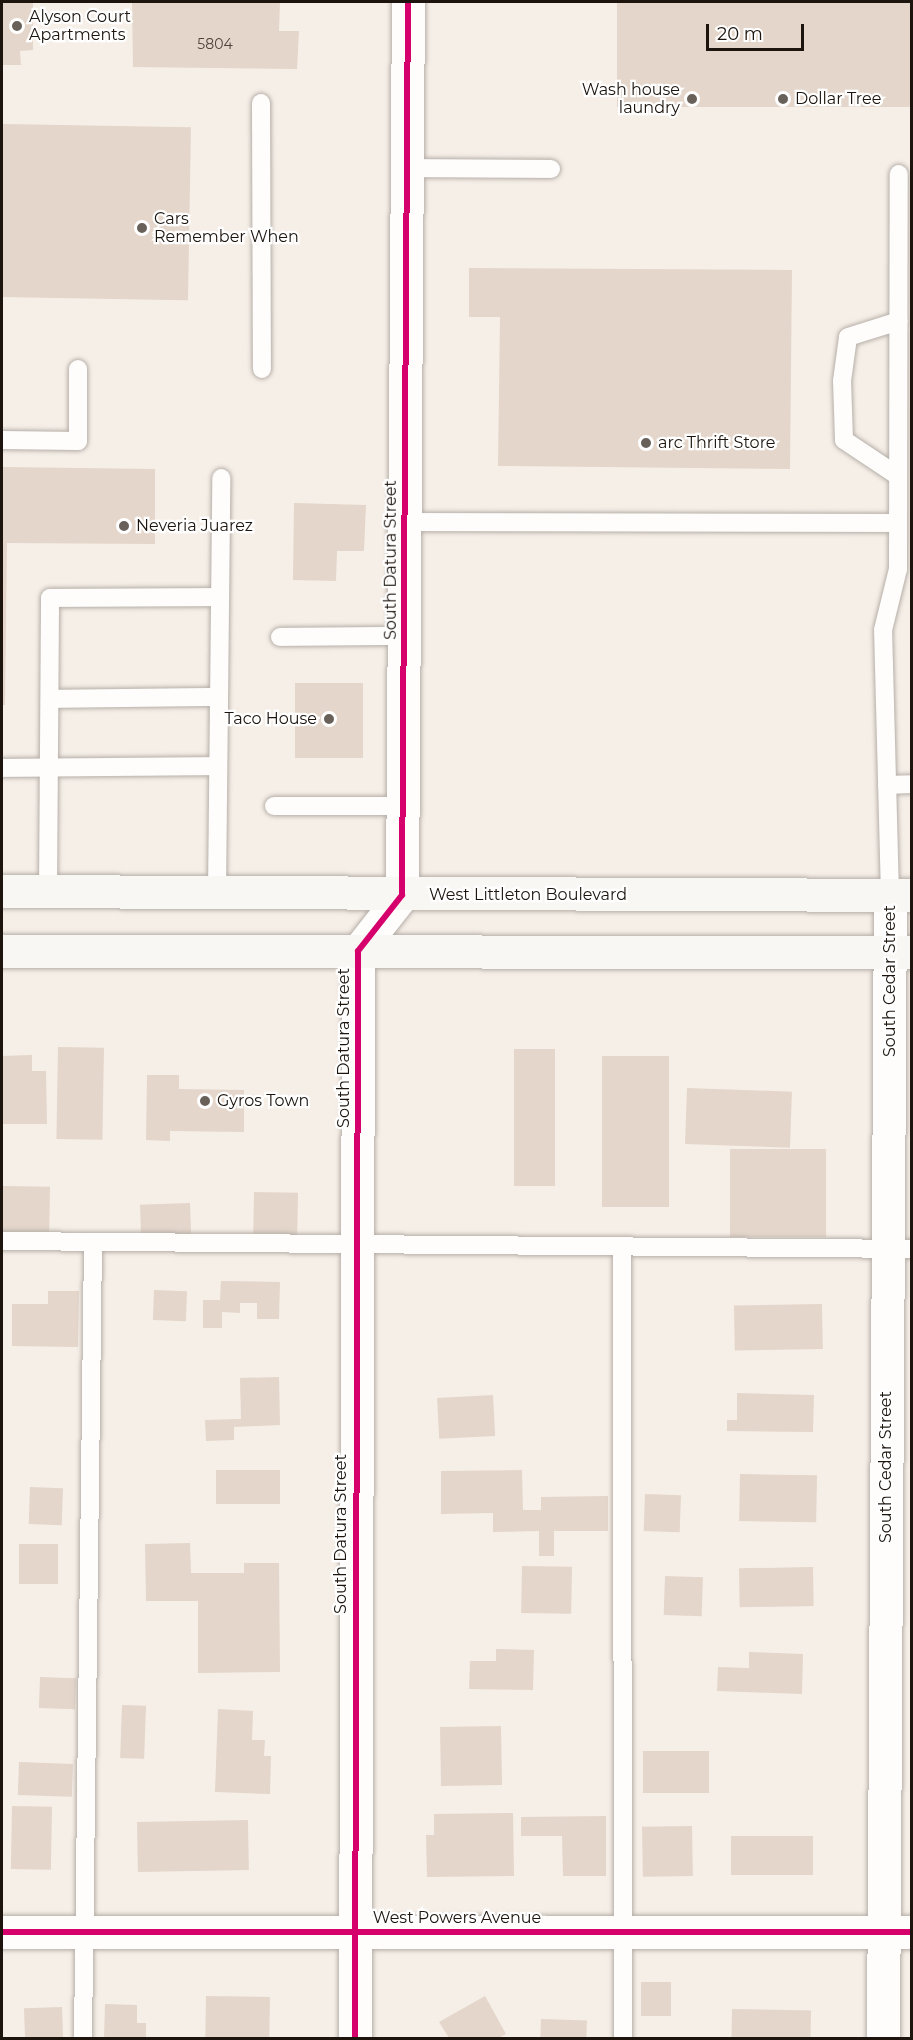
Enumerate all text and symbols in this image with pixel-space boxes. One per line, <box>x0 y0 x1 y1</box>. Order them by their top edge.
place label: Alyson Court Apartments <box>29 7 131 45</box>
scale bar <box>709 12 806 50</box>
marker: Alyson Court Apartments <box>10 19 24 33</box>
text: 20 m <box>717 23 763 45</box>
house number: 5804 <box>197 36 233 52</box>
place label: Wash house laundry <box>582 80 680 118</box>
place label: Dollar Tree <box>795 89 881 109</box>
marker: Wash house laundry <box>685 92 699 106</box>
marker: Dollar Tree <box>776 92 790 106</box>
place label: Cars Remember When <box>154 209 299 247</box>
marker: Cars Remember When <box>135 221 149 235</box>
place label: arc Thrift Store <box>658 433 776 453</box>
marker: arc Thrift Store <box>639 436 653 450</box>
street label: South Datura Street <box>381 480 401 640</box>
place label: Neveria Juarez <box>136 516 253 536</box>
marker: Neveria Juarez <box>117 519 131 533</box>
place label: Taco House <box>224 709 317 729</box>
marker: Taco House <box>322 712 336 726</box>
street label: West Littleton Boulevard <box>429 885 627 905</box>
street label: South Cedar Street <box>880 905 900 1057</box>
street label: South Datura Street <box>334 968 354 1128</box>
place label: Gyros Town <box>217 1091 309 1111</box>
marker: Gyros Town <box>198 1094 212 1108</box>
street label: South Cedar Street <box>876 1391 896 1543</box>
street label: South Datura Street <box>331 1454 351 1614</box>
street label: West Powers Avenue <box>373 1908 541 1928</box>

